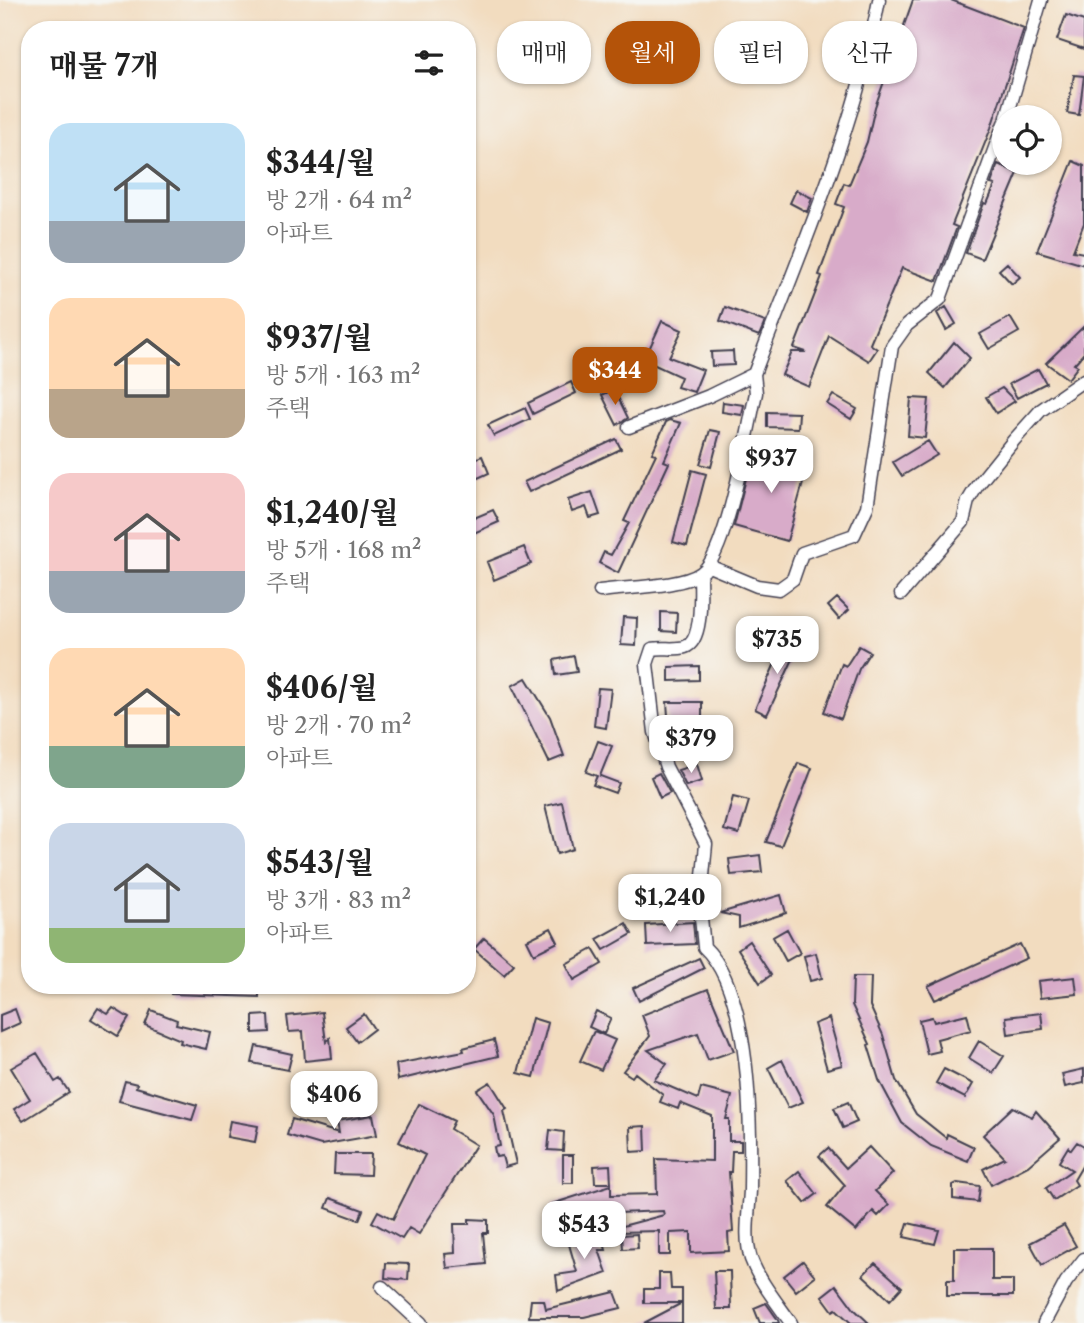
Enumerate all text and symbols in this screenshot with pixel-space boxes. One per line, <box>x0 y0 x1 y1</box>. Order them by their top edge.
chip: 매매 <box>497 21 591 84</box>
chip: 월세 <box>605 21 700 84</box>
chip: 필터 <box>714 21 808 84</box>
chip: 신규 <box>822 21 917 84</box>
icon: filters <box>410 44 448 82</box>
text: 매물 7개 <box>49 47 159 84</box>
map controls <box>992 105 1062 175</box>
button: locate <box>992 105 1062 175</box>
text: $344/월 <box>266 144 375 181</box>
icon: home <box>105 151 189 235</box>
text: 방 2개 · 64 m² <box>266 186 412 214</box>
text: 아파트 <box>266 219 333 247</box>
text: $937/월 <box>266 319 373 356</box>
icon: home <box>105 326 189 410</box>
pin: $344 <box>574 348 656 407</box>
text: $344 <box>588 356 642 384</box>
text: 방 5개 · 163 m² <box>266 361 421 389</box>
text: 주택 <box>266 394 310 422</box>
pin: $937 <box>730 435 812 495</box>
text: $937 <box>745 444 797 472</box>
text: $1,240/월 <box>266 494 399 531</box>
icon: home <box>105 501 189 585</box>
text: 방 5개 · 168 m² <box>266 536 422 564</box>
text: 주택 <box>266 569 310 597</box>
pin: $735 <box>736 616 818 676</box>
text: $735 <box>752 625 802 653</box>
text: $406/월 <box>266 669 378 706</box>
icon: home <box>105 676 189 760</box>
text: 방 2개 · 70 m² <box>266 711 411 739</box>
pin: $379 <box>650 716 732 775</box>
text: $379 <box>665 724 717 752</box>
text: 아파트 <box>266 744 333 772</box>
text: $543/월 <box>266 844 374 881</box>
icon: home <box>105 851 189 935</box>
pin: $1,240 <box>613 874 727 934</box>
text: $1,240 <box>634 883 706 911</box>
text: 방 3개 · 83 m² <box>266 886 411 914</box>
text: 아파트 <box>266 919 333 947</box>
pin: $406 <box>293 1072 375 1131</box>
text: $406 <box>307 1080 361 1108</box>
pin: $543 <box>543 1202 625 1261</box>
text: $543 <box>558 1210 610 1238</box>

